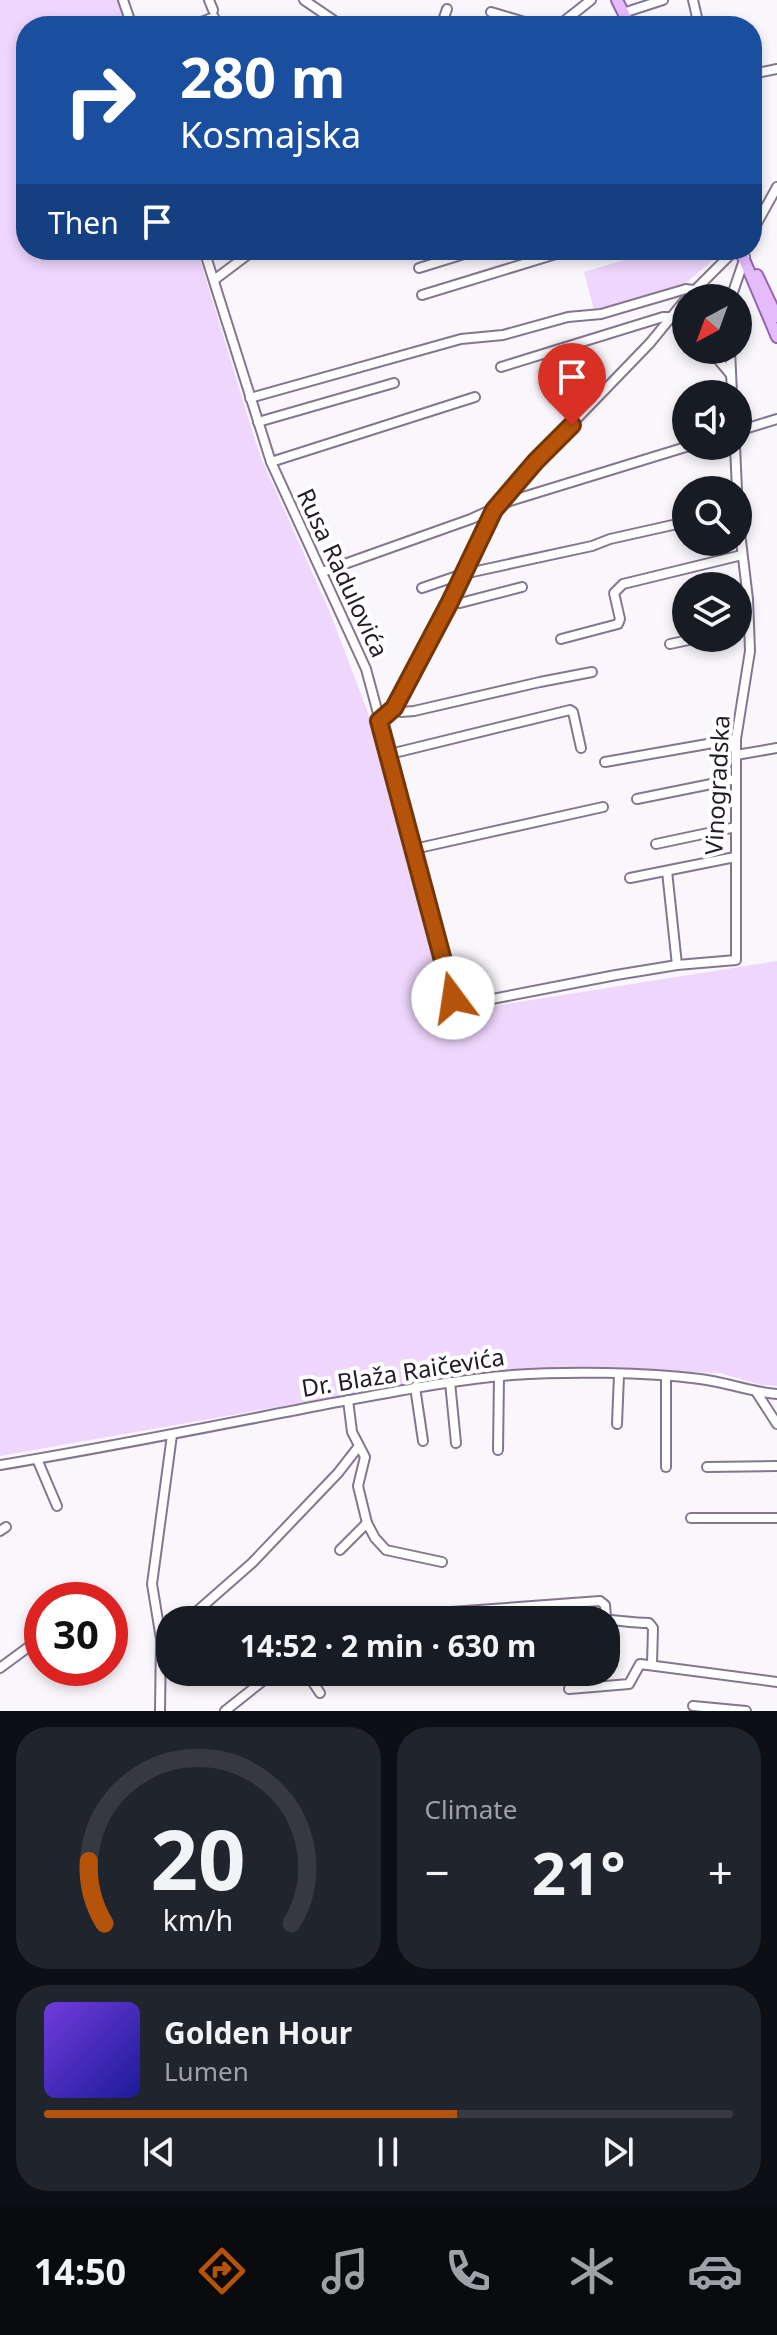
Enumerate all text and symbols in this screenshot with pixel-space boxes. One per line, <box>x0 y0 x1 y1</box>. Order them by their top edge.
text: 280 m <box>180 38 345 114</box>
icon: right <box>48 48 152 152</box>
text: Kosmajska <box>180 110 361 159</box>
icon: arrive <box>135 200 179 244</box>
text: Then <box>48 202 119 243</box>
north arrow <box>672 284 752 364</box>
map controls <box>672 284 752 652</box>
pin <box>538 343 606 425</box>
icon: arrive <box>550 355 594 399</box>
button: sound <box>672 380 752 460</box>
button: search <box>672 476 752 556</box>
street label: Rusa Radulovića <box>290 483 397 662</box>
button: layers <box>672 572 752 652</box>
street label: Vinogradska <box>696 714 737 856</box>
position arrow <box>411 956 495 1040</box>
street label: Dr. Blaža Raičevića <box>299 1339 507 1404</box>
speed limit sign: 30 <box>24 1582 128 1686</box>
text: 14:52 · 2 min · 630 m <box>240 1625 536 1666</box>
text: Climate <box>425 1791 517 1827</box>
text: 20 <box>151 1801 246 1914</box>
text: 21° <box>532 1831 626 1913</box>
text: − <box>425 1842 450 1902</box>
text: + <box>708 1842 733 1902</box>
text: km/h <box>163 1900 233 1939</box>
text: Golden Hour <box>164 2012 352 2053</box>
text: Lumen <box>164 2053 249 2089</box>
icon: previous <box>137 2130 181 2174</box>
icon: pause <box>366 2130 410 2174</box>
icon: next <box>596 2130 640 2174</box>
icon: directions <box>194 2243 250 2299</box>
icon: music <box>317 2243 373 2299</box>
icon: phone <box>440 2243 496 2299</box>
icon: climate <box>564 2243 620 2299</box>
icon: car <box>687 2243 743 2299</box>
text: 14:50 <box>34 2247 126 2296</box>

